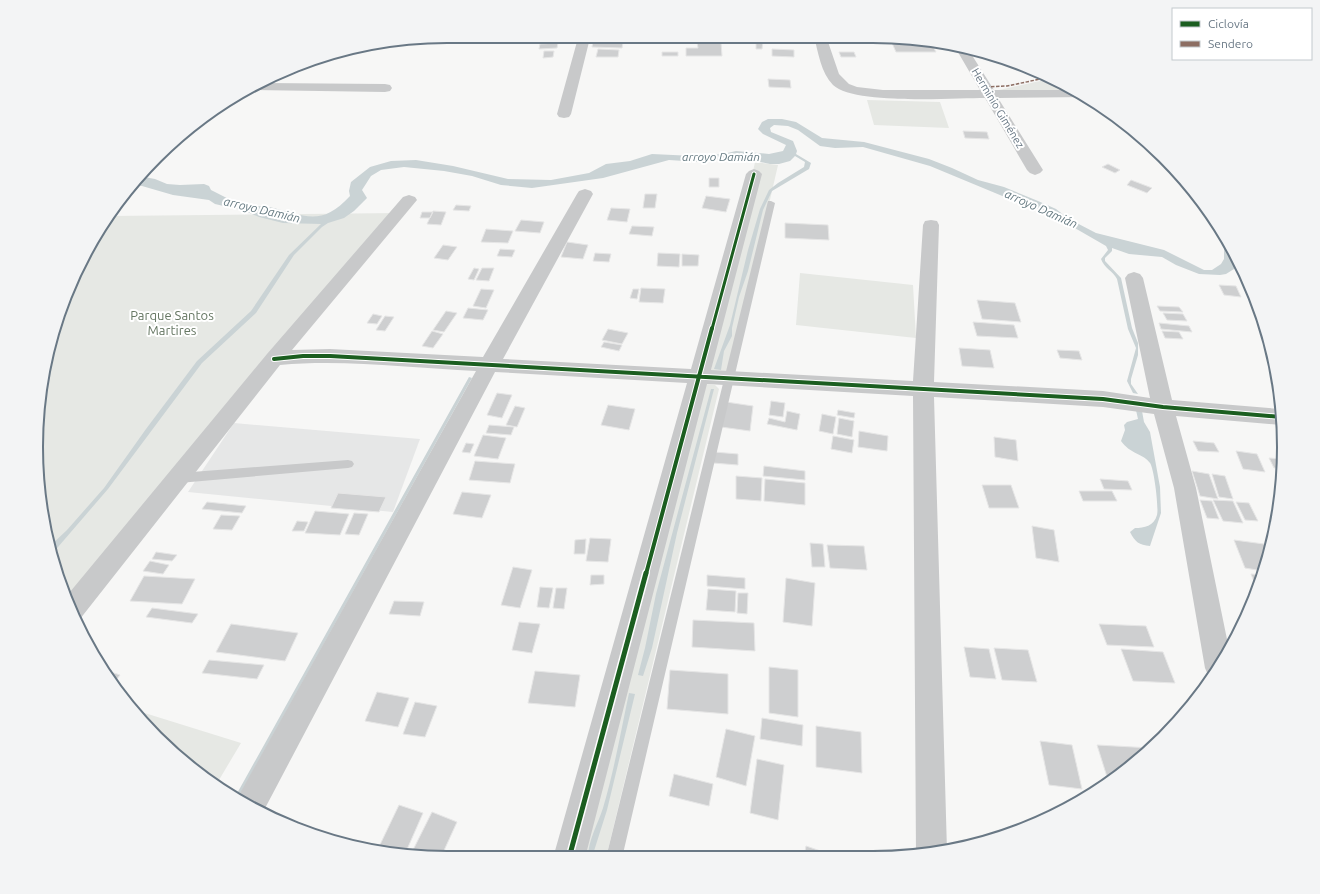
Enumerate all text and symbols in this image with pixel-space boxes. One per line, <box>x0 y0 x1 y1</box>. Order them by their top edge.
legend <box>1172 8 1312 60</box>
text: Ciclovía <box>1208 17 1249 30</box>
text: Sendero <box>1208 37 1253 50</box>
street label: Herminio Giménez <box>969 66 1027 150</box>
water label: arroyo Damián <box>682 150 760 163</box>
water label: arroyo Damián <box>1003 187 1080 230</box>
water label: arroyo Damián <box>223 194 302 225</box>
park label: Parque Santos Martires <box>130 308 214 337</box>

